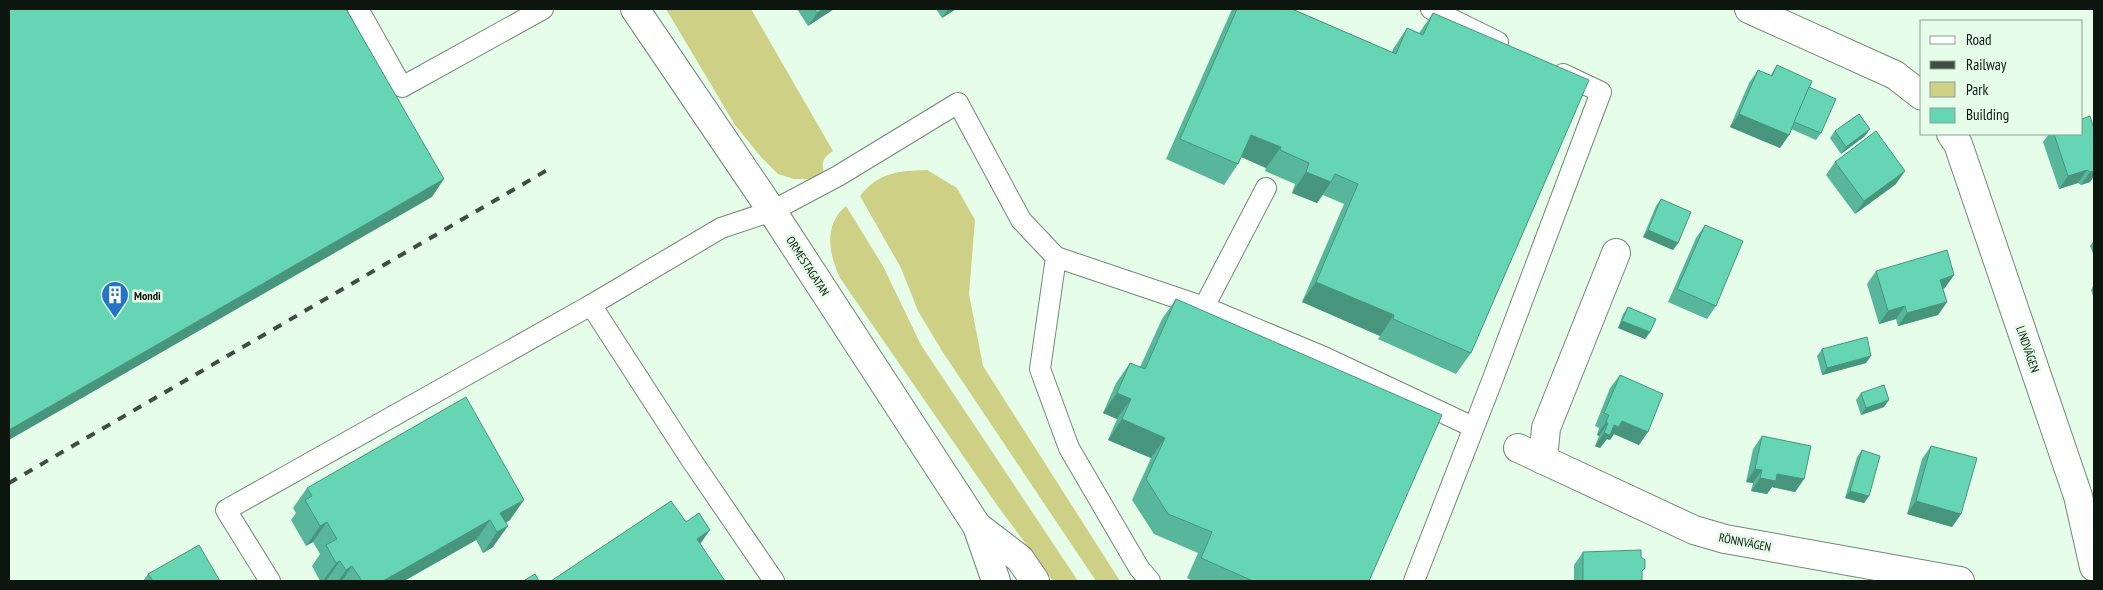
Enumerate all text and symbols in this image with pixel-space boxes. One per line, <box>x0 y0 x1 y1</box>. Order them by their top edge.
legend <box>1920 20 2083 135</box>
text: Road <box>1966 30 1992 49</box>
text: Railway <box>1966 55 2007 74</box>
text: Park <box>1966 80 1988 99</box>
text: Building <box>1966 105 2009 124</box>
street label: ORMESTAGATAN <box>783 233 833 299</box>
building icon: Mondi <box>100 280 130 319</box>
place label: Mondi <box>134 288 161 303</box>
street label: LINDVÄGEN <box>2013 324 2043 374</box>
street label: RÖNNVÄGEN <box>1718 530 1772 554</box>

